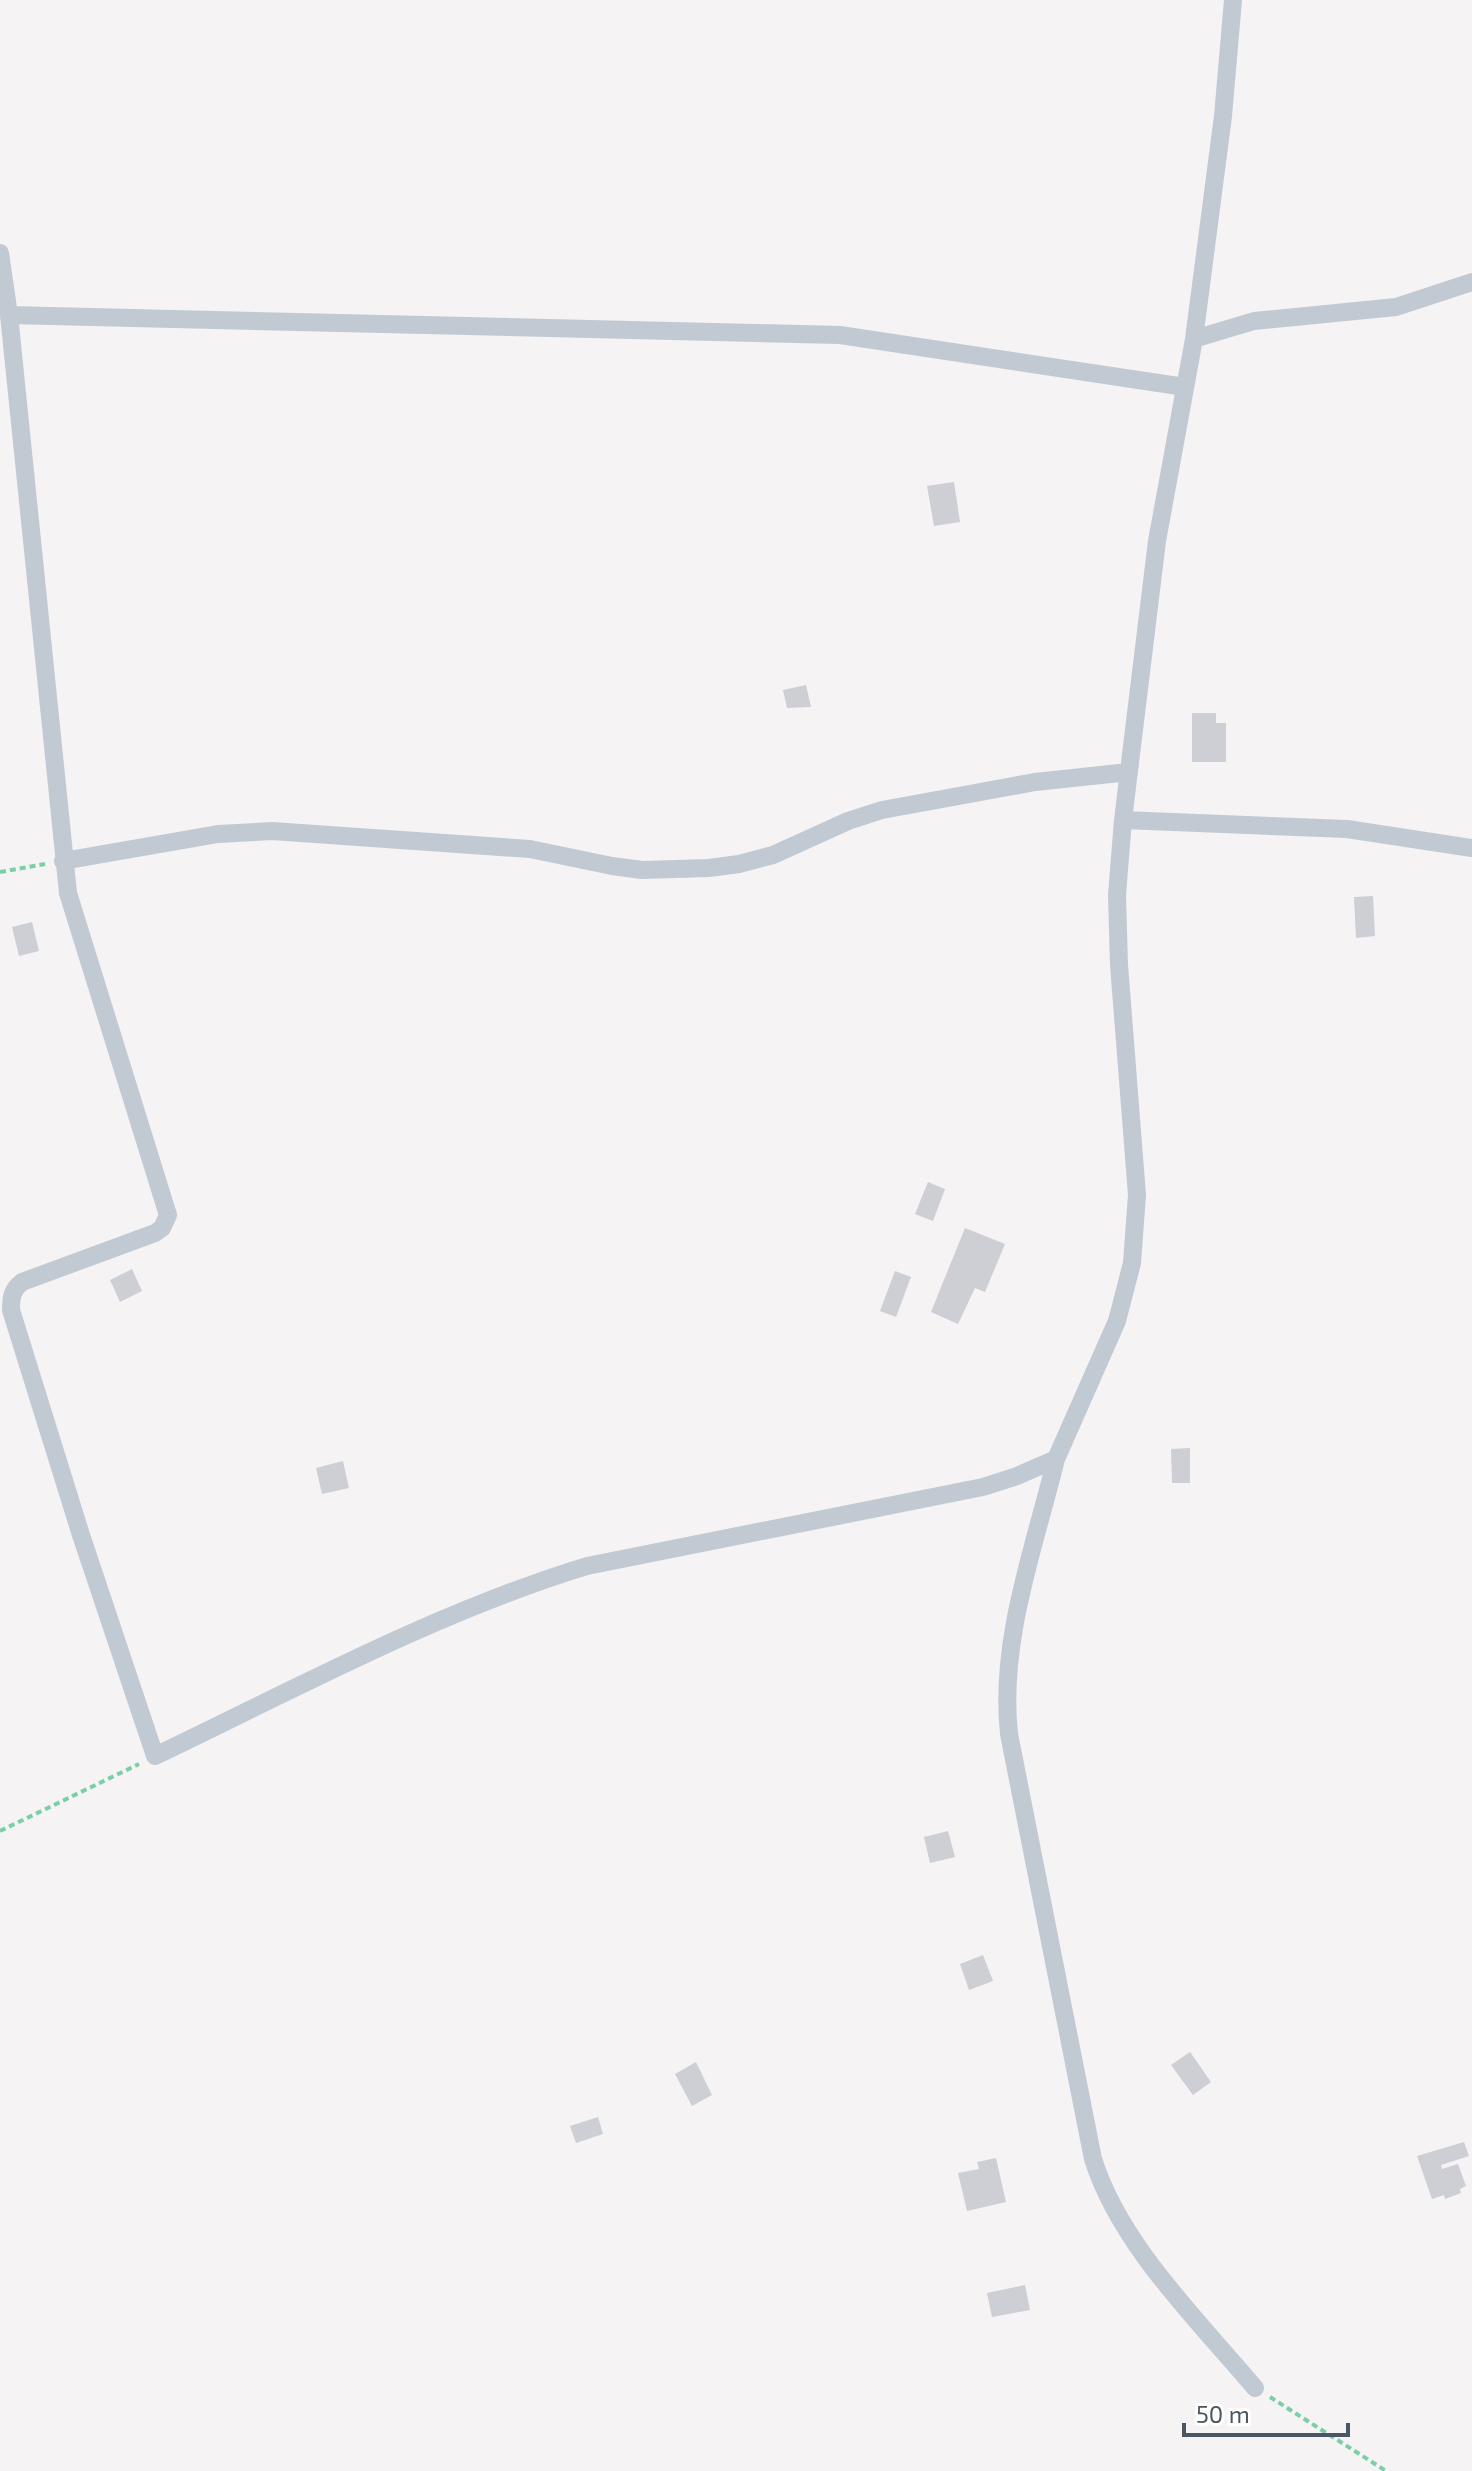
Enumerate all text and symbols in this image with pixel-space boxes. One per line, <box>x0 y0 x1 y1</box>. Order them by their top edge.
scale bar <box>1184 2387 1348 2437</box>
text: 50 m <box>1196 2399 1250 2428</box>

